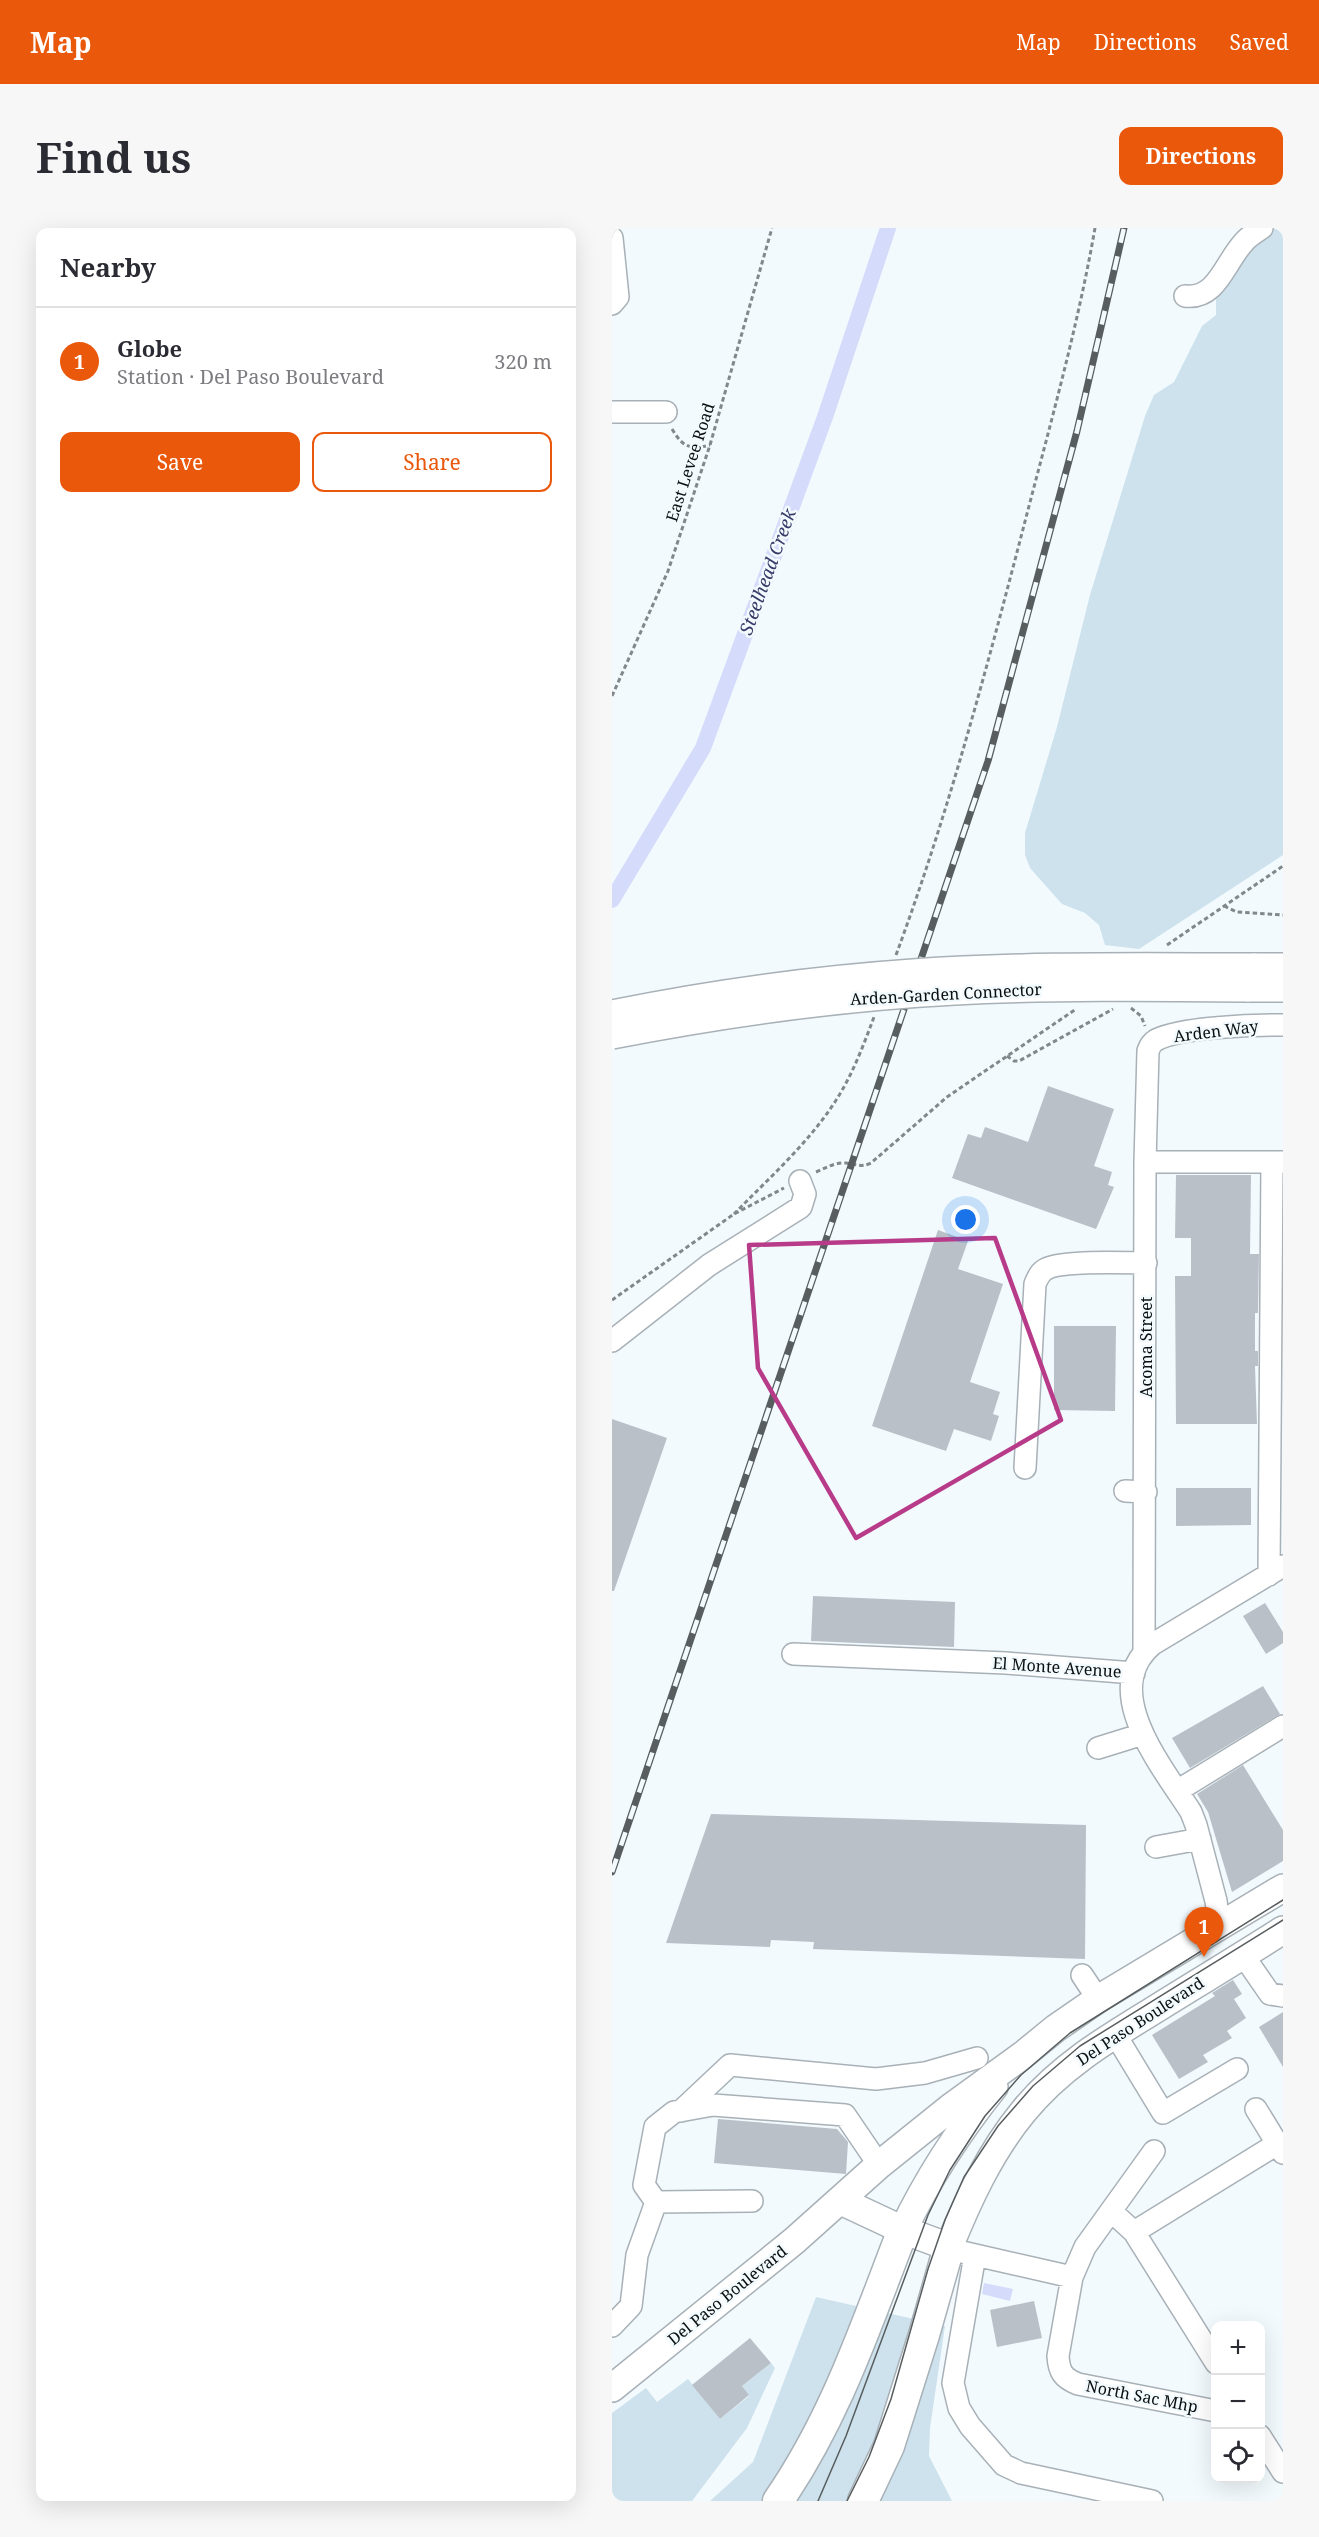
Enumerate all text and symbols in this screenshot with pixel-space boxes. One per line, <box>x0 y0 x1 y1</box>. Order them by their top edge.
text: Map <box>30 23 92 61</box>
text: Map <box>1016 28 1061 56</box>
text: Directions <box>1094 28 1196 56</box>
text: Saved <box>1229 28 1289 56</box>
button: Directions <box>1119 127 1283 185</box>
text: Find us <box>36 128 191 185</box>
text: Nearby <box>60 249 156 285</box>
text: Globe <box>117 333 182 363</box>
text: 1 <box>74 348 85 375</box>
text: 320 m <box>494 348 552 375</box>
text: Station · Del Paso Boulevard <box>117 363 384 390</box>
street label: East Levee Road <box>660 400 720 524</box>
button: Save <box>60 432 300 492</box>
button: Share <box>312 432 552 492</box>
water label: Steelhead Creek <box>733 505 801 638</box>
street label: Arden-Garden Connector <box>850 978 1043 1010</box>
street label: Arden Way <box>1172 1015 1260 1047</box>
your location <box>951 1205 980 1234</box>
street label: Acoma Street <box>1135 1296 1157 1397</box>
street label: El Monte Avenue <box>992 1652 1122 1682</box>
pin: 1 <box>1184 1908 1224 1957</box>
street label: Del Paso Boulevard <box>1072 1971 1208 2070</box>
street label: Del Paso Boulevard <box>663 2240 791 2350</box>
map controls <box>1211 2321 1265 2483</box>
button: + <box>1211 2321 1265 2375</box>
street label: North Sac Mhp <box>1084 2374 1200 2418</box>
button: − <box>1211 2375 1265 2429</box>
button: locate <box>1211 2429 1265 2483</box>

